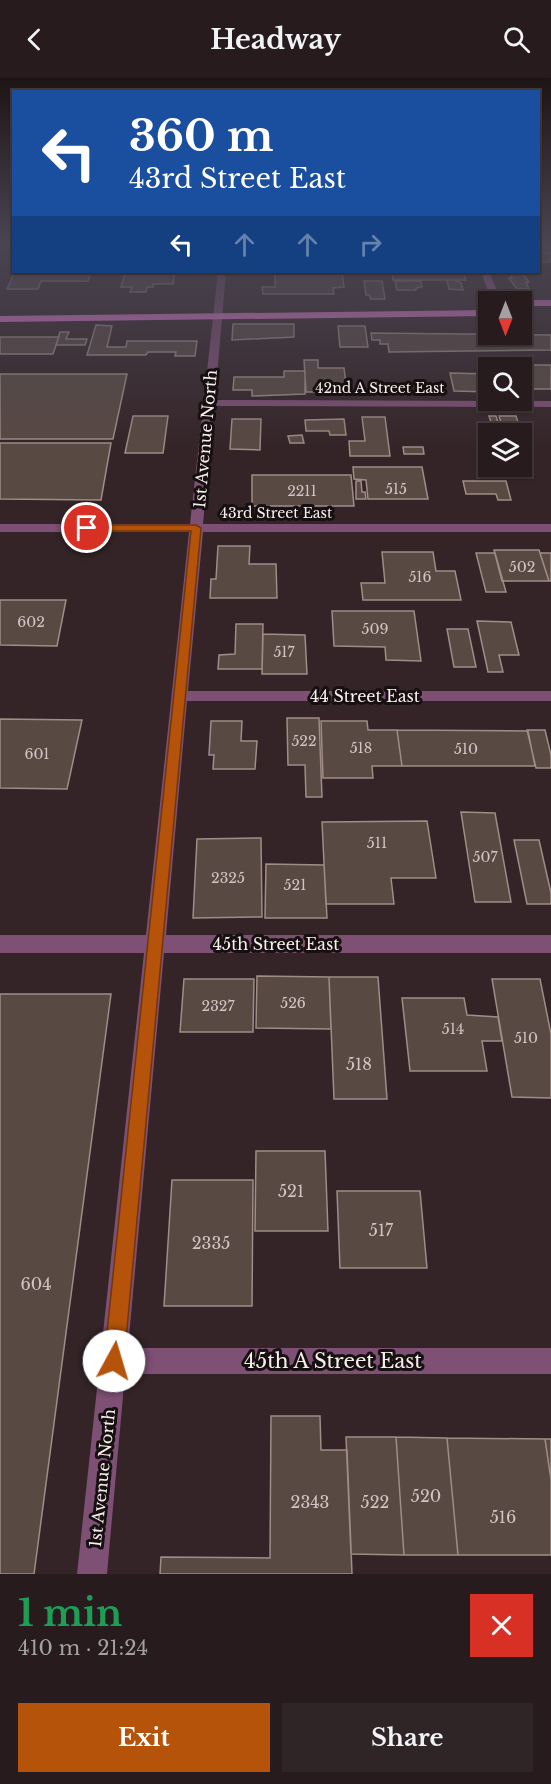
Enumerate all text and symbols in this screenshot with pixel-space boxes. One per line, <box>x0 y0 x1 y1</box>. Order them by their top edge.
icon: back <box>18 23 51 56</box>
text: Headway <box>210 23 341 56</box>
icon: search <box>500 23 533 56</box>
text: 360 m <box>129 110 273 162</box>
icon: left <box>30 114 108 192</box>
text: 43rd Street East <box>129 162 346 195</box>
icon: left <box>165 228 198 261</box>
icon: ahead <box>228 228 261 261</box>
icon: ahead <box>291 228 324 261</box>
icon: right <box>354 228 387 261</box>
north arrow <box>478 291 532 345</box>
map controls <box>478 291 532 477</box>
button: search <box>478 357 532 411</box>
street label: 1st Avenue North <box>189 369 221 509</box>
street label: 42nd A Street East <box>315 379 445 397</box>
button: layers <box>478 423 532 477</box>
house number: 515 <box>385 480 407 498</box>
house number: 2211 <box>287 482 317 500</box>
pin <box>61 502 112 553</box>
street label: 43rd Street East <box>220 504 333 522</box>
icon: arrive <box>70 511 103 544</box>
house number: 502 <box>509 558 535 576</box>
house number: 516 <box>408 568 432 586</box>
house number: 602 <box>17 613 45 631</box>
house number: 509 <box>362 620 388 638</box>
house number: 517 <box>273 643 296 661</box>
street label: 44 Street East <box>310 686 420 706</box>
house number: 522 <box>291 732 317 750</box>
house number: 518 <box>350 739 372 757</box>
house number: 510 <box>454 740 478 758</box>
house number: 601 <box>24 745 50 763</box>
house number: 511 <box>367 834 387 852</box>
house number: 507 <box>473 848 498 866</box>
house number: 2325 <box>211 869 245 887</box>
house number: 521 <box>284 876 306 894</box>
street label: 45th Street East <box>213 934 339 954</box>
house number: 526 <box>280 994 306 1012</box>
house number: 2327 <box>202 997 235 1015</box>
house number: 514 <box>442 1020 464 1038</box>
house number: 510 <box>514 1029 538 1047</box>
house number: 518 <box>346 1054 372 1074</box>
house number: 521 <box>278 1181 304 1201</box>
house number: 517 <box>369 1220 394 1240</box>
house number: 2335 <box>192 1233 230 1253</box>
house number: 604 <box>20 1274 52 1294</box>
position arrow <box>82 1329 146 1393</box>
street label: 45th A Street East <box>244 1349 422 1373</box>
street label: 1st Avenue North <box>85 1408 119 1548</box>
house number: 520 <box>411 1486 441 1506</box>
house number: 2343 <box>291 1492 329 1512</box>
house number: 522 <box>361 1492 389 1512</box>
house number: 516 <box>490 1507 516 1527</box>
text: 1 min <box>18 1591 122 1636</box>
button: close <box>470 1594 533 1657</box>
text: 410 m · 21:24 <box>18 1636 148 1660</box>
button: Exit <box>18 1703 270 1772</box>
button: Share <box>282 1703 533 1772</box>

